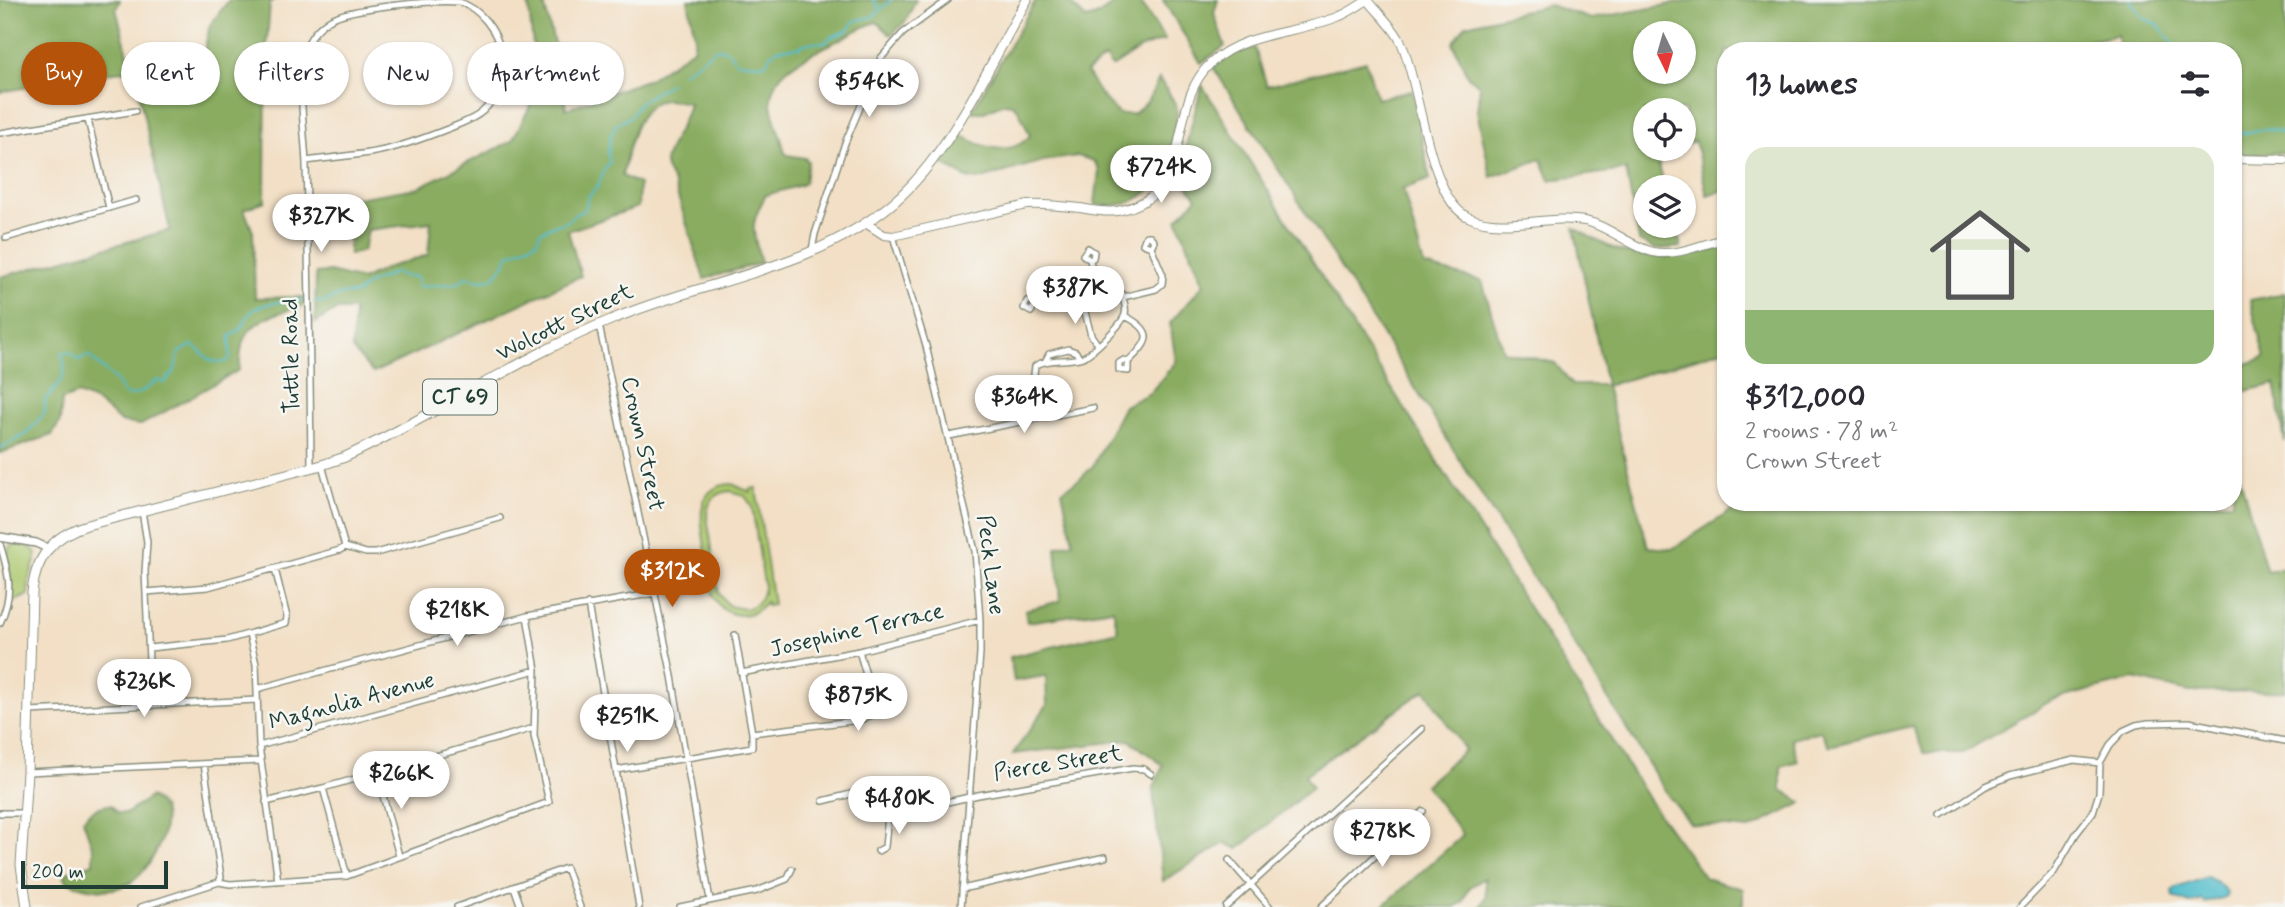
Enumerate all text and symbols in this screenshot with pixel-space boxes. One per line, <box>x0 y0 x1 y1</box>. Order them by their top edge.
north arrow <box>1633 21 1696 84</box>
map controls <box>1633 21 1696 238</box>
chip: Buy <box>21 42 107 105</box>
chip: Rent <box>121 42 220 105</box>
chip: Filters <box>234 42 349 105</box>
chip: New <box>363 42 453 105</box>
chip: Apartment <box>467 42 624 105</box>
pin: $546K <box>820 60 918 119</box>
text: 13 homes <box>1745 65 1858 104</box>
icon: filters <box>2176 65 2214 103</box>
text: $546K <box>835 67 903 97</box>
button: locate <box>1633 98 1696 161</box>
pin: $724K <box>1112 146 1210 205</box>
text: $724K <box>1126 153 1196 183</box>
button: layers <box>1633 175 1696 238</box>
icon: home <box>1917 192 2043 318</box>
pin: $327K <box>272 194 370 254</box>
text: $327K <box>288 202 354 232</box>
pin: $387K <box>1026 266 1124 326</box>
text: $387K <box>1042 274 1108 304</box>
street label: Wolcott Street <box>492 277 639 369</box>
street label: Tuttle Road <box>276 298 308 414</box>
street label: Crown Street <box>613 374 671 514</box>
pin: $364K <box>975 376 1073 435</box>
text: $312,000 <box>1745 378 1865 417</box>
road number: CT 69 <box>423 380 497 414</box>
text: $364K <box>991 383 1057 413</box>
text: 2 rooms · 78 m² <box>1745 417 1898 447</box>
text: Crown Street <box>1745 447 1882 477</box>
street label: Peck Lane <box>969 513 1011 617</box>
pin: $312K <box>623 550 721 609</box>
text: $312K <box>640 557 704 587</box>
pin: $218K <box>408 588 506 648</box>
text: $218K <box>425 596 489 626</box>
street label: Josephine Terrace <box>767 596 947 666</box>
pin: $236K <box>95 660 193 719</box>
street label: Magnolia Avenue <box>266 665 439 740</box>
text: $236K <box>113 667 175 697</box>
pin: $875K <box>809 674 907 733</box>
text: $875K <box>824 681 892 711</box>
pin: $251K <box>578 694 676 754</box>
text: $251K <box>596 702 658 732</box>
street label: Pierce Street <box>991 739 1125 789</box>
pin: $266K <box>352 752 450 811</box>
text: $266K <box>369 759 433 789</box>
pin: $480K <box>850 776 948 836</box>
text: $480K <box>864 784 934 814</box>
pin: $278K <box>1333 810 1431 869</box>
text: $278K <box>1349 817 1415 847</box>
scale bar <box>21 858 168 890</box>
text: 200 m <box>32 860 84 885</box>

